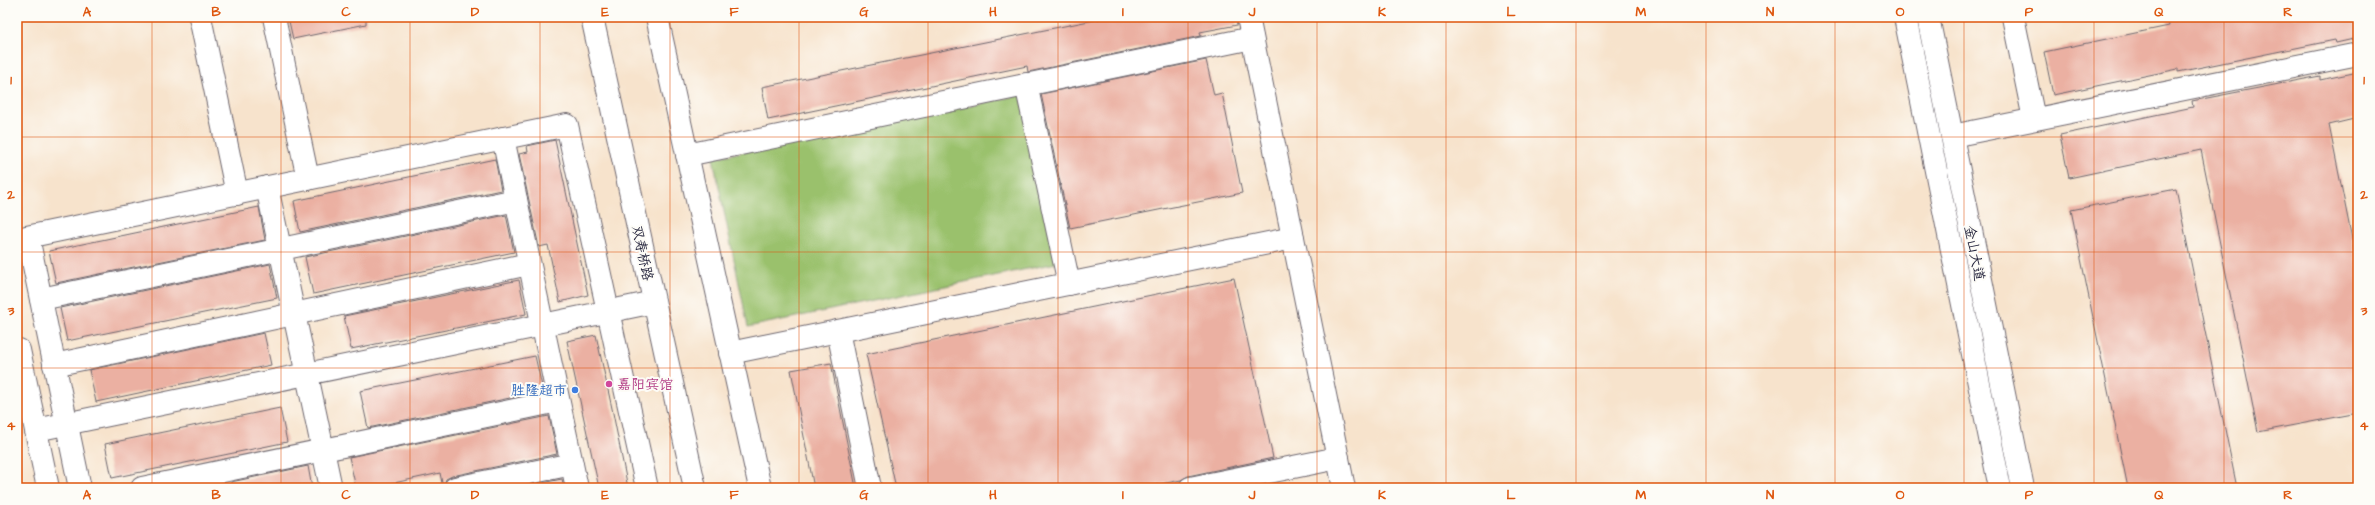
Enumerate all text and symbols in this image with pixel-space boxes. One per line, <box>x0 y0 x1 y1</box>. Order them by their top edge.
text: A <box>83 3 92 21</box>
text: B <box>211 3 221 21</box>
text: C <box>341 3 351 21</box>
text: D <box>471 3 480 21</box>
text: E <box>601 3 609 21</box>
text: F <box>729 3 739 21</box>
text: G <box>859 3 869 21</box>
text: H <box>989 3 997 21</box>
text: I <box>1122 3 1124 21</box>
text: J <box>1248 3 1256 21</box>
text: K <box>1378 3 1386 21</box>
text: L <box>1506 3 1516 21</box>
text: M <box>1636 3 1647 21</box>
text: N <box>1766 3 1774 21</box>
text: O <box>1896 3 1905 21</box>
text: P <box>2025 3 2034 21</box>
text: Q <box>2154 3 2164 21</box>
text: R <box>2283 3 2293 21</box>
text: 1 <box>10 71 12 89</box>
text: 1 <box>2363 71 2365 89</box>
text: 2 <box>6 186 15 204</box>
text: 2 <box>2359 186 2368 204</box>
street label: 双寿桥路 <box>626 224 658 283</box>
street label: 金山大道 <box>1959 224 1989 283</box>
text: 3 <box>7 302 15 320</box>
text: 3 <box>2360 302 2368 320</box>
place label: 嘉阳宾馆 <box>617 375 673 395</box>
marker: 嘉阳宾馆 <box>604 379 614 389</box>
place label: 胜隆超市 <box>511 381 567 401</box>
marker: 胜隆超市 <box>570 385 580 395</box>
text: 4 <box>7 417 16 435</box>
text: 4 <box>2360 417 2369 435</box>
text: A <box>83 486 92 504</box>
text: B <box>211 486 221 504</box>
text: C <box>341 486 351 504</box>
text: D <box>471 486 480 504</box>
text: E <box>601 486 609 504</box>
text: F <box>729 486 739 504</box>
text: G <box>859 486 869 504</box>
text: H <box>989 486 997 504</box>
text: I <box>1122 486 1124 504</box>
text: J <box>1248 486 1256 504</box>
text: K <box>1378 486 1386 504</box>
text: L <box>1506 486 1516 504</box>
text: M <box>1636 486 1647 504</box>
text: N <box>1766 486 1774 504</box>
text: O <box>1896 486 1905 504</box>
text: P <box>2025 486 2034 504</box>
text: Q <box>2154 486 2164 504</box>
text: R <box>2283 486 2293 504</box>

